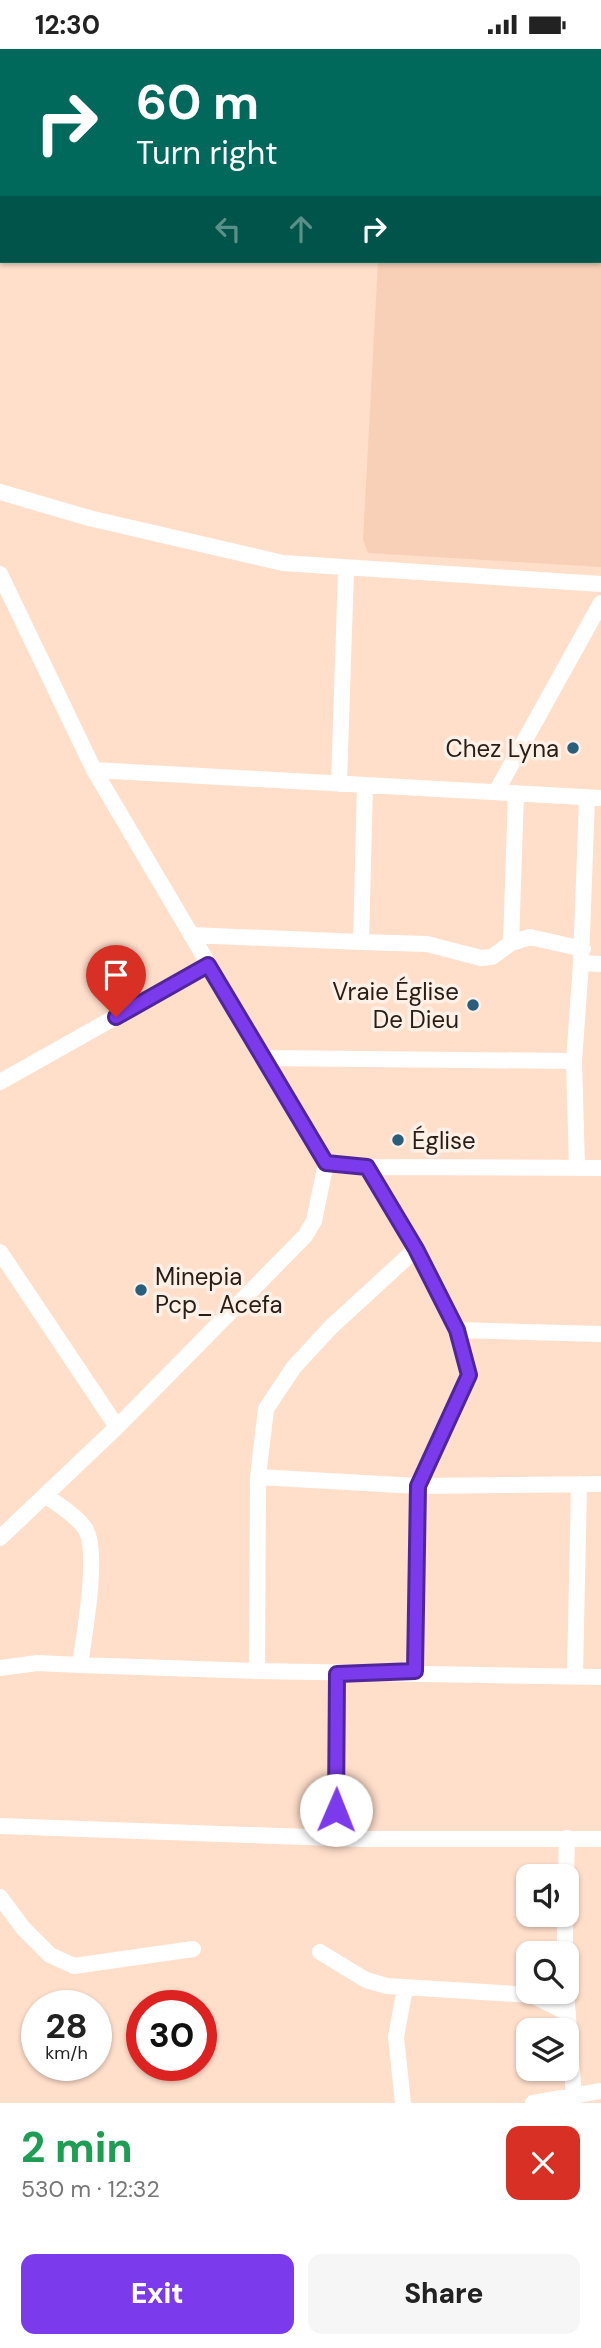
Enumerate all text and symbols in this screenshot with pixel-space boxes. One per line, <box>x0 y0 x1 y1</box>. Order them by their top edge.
text: 12:30 <box>35 8 100 42</box>
text: 60 m <box>136 70 259 134</box>
icon: right <box>21 77 112 168</box>
text: Turn right <box>136 132 278 174</box>
icon: left <box>209 210 247 248</box>
icon: ahead <box>282 210 320 248</box>
icon: right <box>355 210 393 248</box>
place label: Chez Lyna <box>446 733 559 764</box>
marker: Chez Lyna <box>565 740 581 756</box>
pin <box>86 945 146 1017</box>
icon: arrive <box>97 956 135 994</box>
place label: Vraie Église De Dieu <box>332 976 459 1035</box>
marker: Vraie Église De Dieu <box>465 997 481 1013</box>
place label: Église <box>412 1125 476 1156</box>
marker: Église <box>390 1132 406 1148</box>
place label: Minepia Pcp_ Acefa <box>155 1261 283 1320</box>
marker: Minepia Pcp_ Acefa <box>133 1282 149 1298</box>
position arrow <box>299 1773 373 1847</box>
map controls <box>516 1864 579 2081</box>
button: sound <box>516 1864 579 1927</box>
button: search <box>516 1941 579 2004</box>
speed limit sign: 30 <box>126 1990 217 2081</box>
text: 28 <box>45 2003 88 2049</box>
button: layers <box>516 2018 579 2081</box>
text: km/h <box>45 2041 88 2065</box>
text: 2 min <box>21 2120 132 2175</box>
button: close <box>506 2126 580 2200</box>
text: 530 m · 12:32 <box>21 2174 160 2204</box>
button: Exit <box>21 2254 294 2334</box>
button: Share <box>308 2254 580 2334</box>

